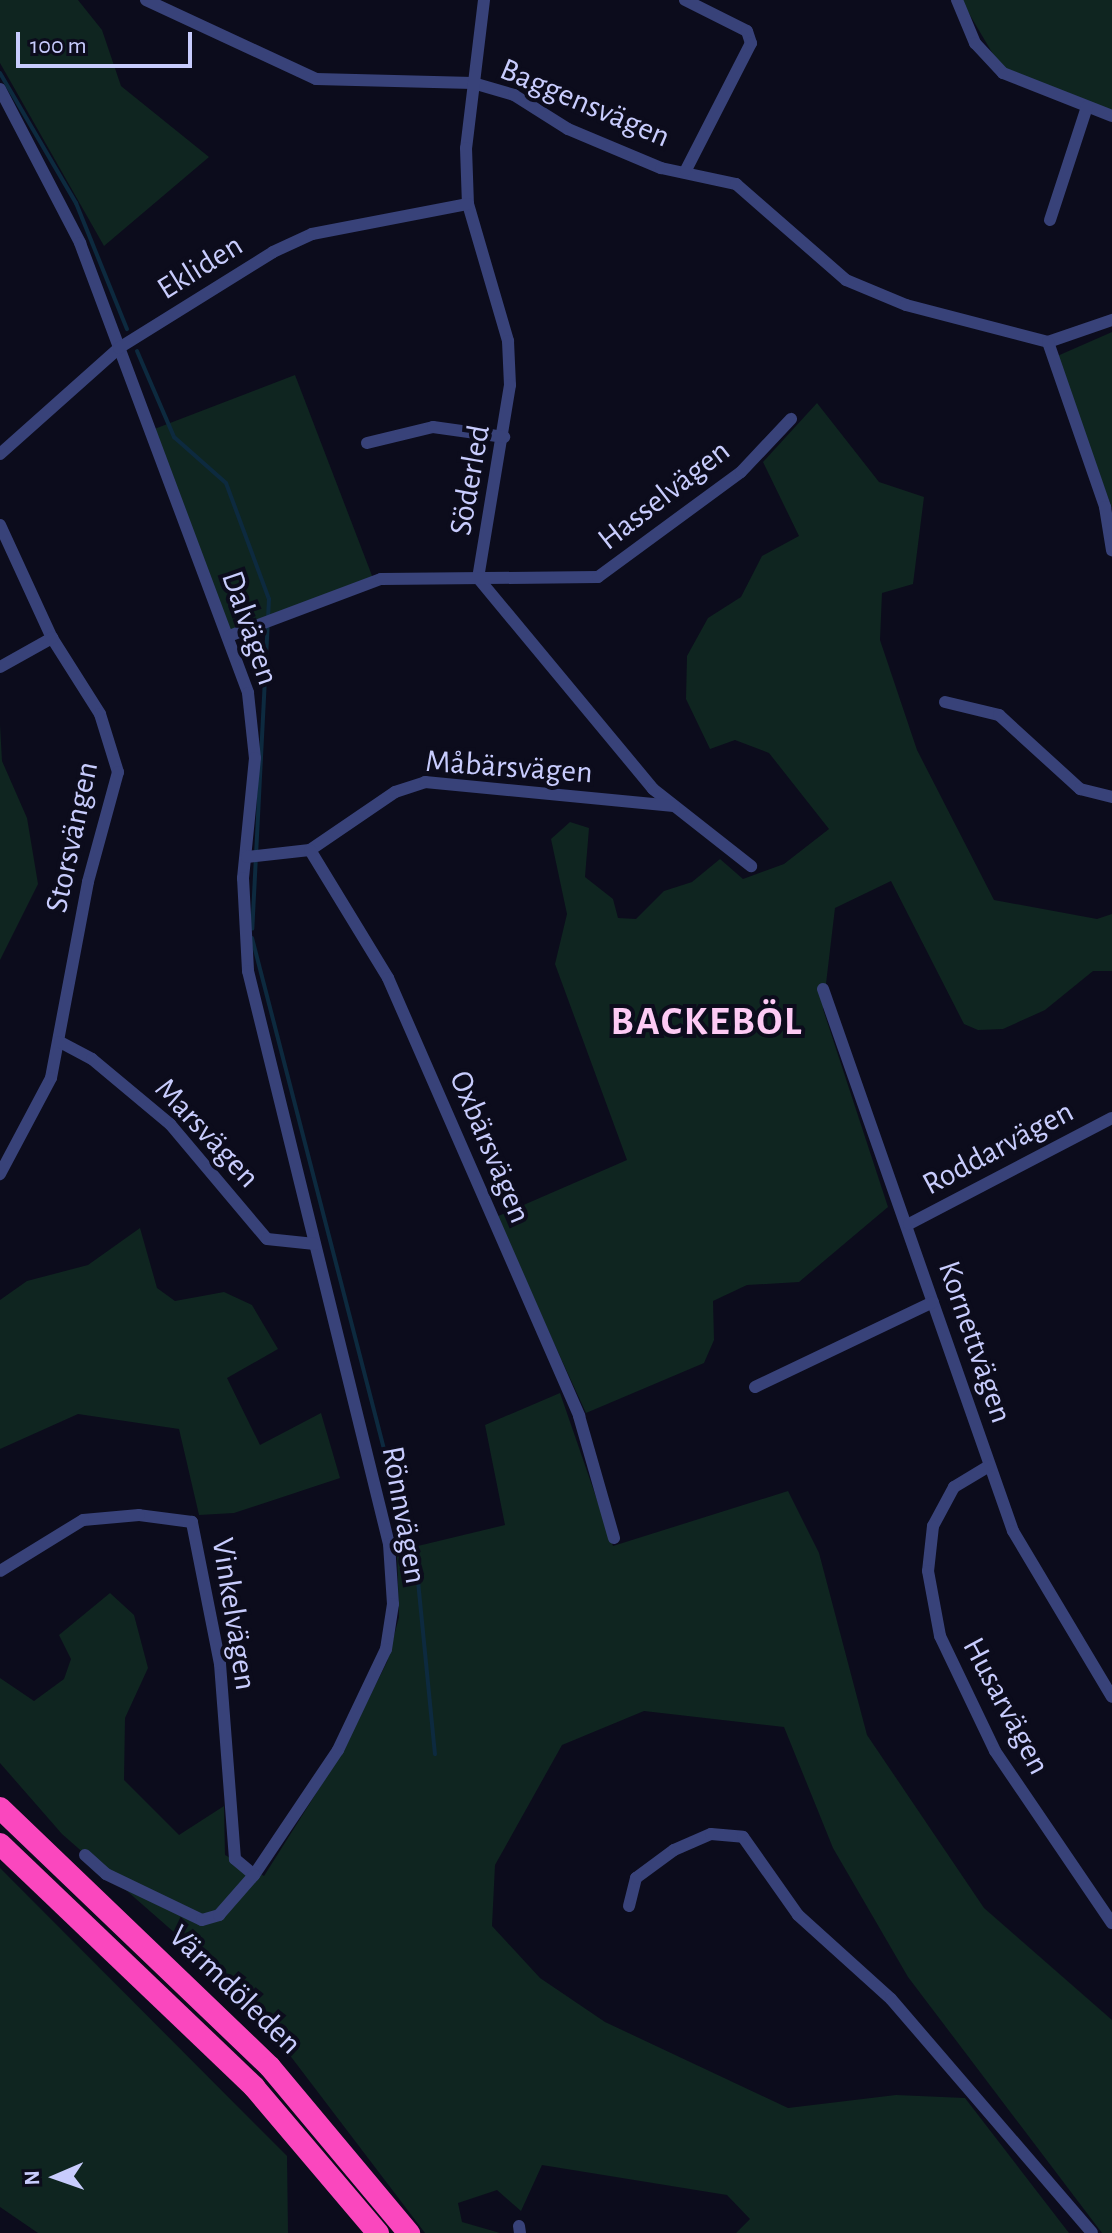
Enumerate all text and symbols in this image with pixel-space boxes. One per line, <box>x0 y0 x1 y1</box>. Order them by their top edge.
scale bar <box>20 16 196 66</box>
text: 100 m <box>30 34 87 58</box>
street label: Baggensvägen <box>494 50 676 156</box>
street label: Ekliden <box>150 226 250 308</box>
street label: Söderled <box>441 422 499 538</box>
street label: Hasselvägen <box>590 432 738 558</box>
street label: Dalvägen <box>213 566 287 690</box>
street label: Måbärsvägen <box>424 742 594 792</box>
street label: Storsvängen <box>37 758 107 916</box>
district label: BACKEBÖL <box>611 998 803 1046</box>
street label: Oxbärsvägen <box>441 1065 539 1229</box>
street label: Marsvägen <box>147 1070 267 1196</box>
street label: Roddarvägen <box>916 1092 1080 1204</box>
street label: Kornettvägen <box>929 1256 1021 1428</box>
street label: Rönnvägen <box>373 1443 435 1587</box>
street label: Vinkelvägen <box>203 1535 265 1693</box>
street label: Husarvägen <box>954 1631 1058 1781</box>
street label: Värmdöleden <box>161 1917 309 2063</box>
north arrow <box>16 2137 96 2217</box>
text: N <box>21 2170 43 2186</box>

